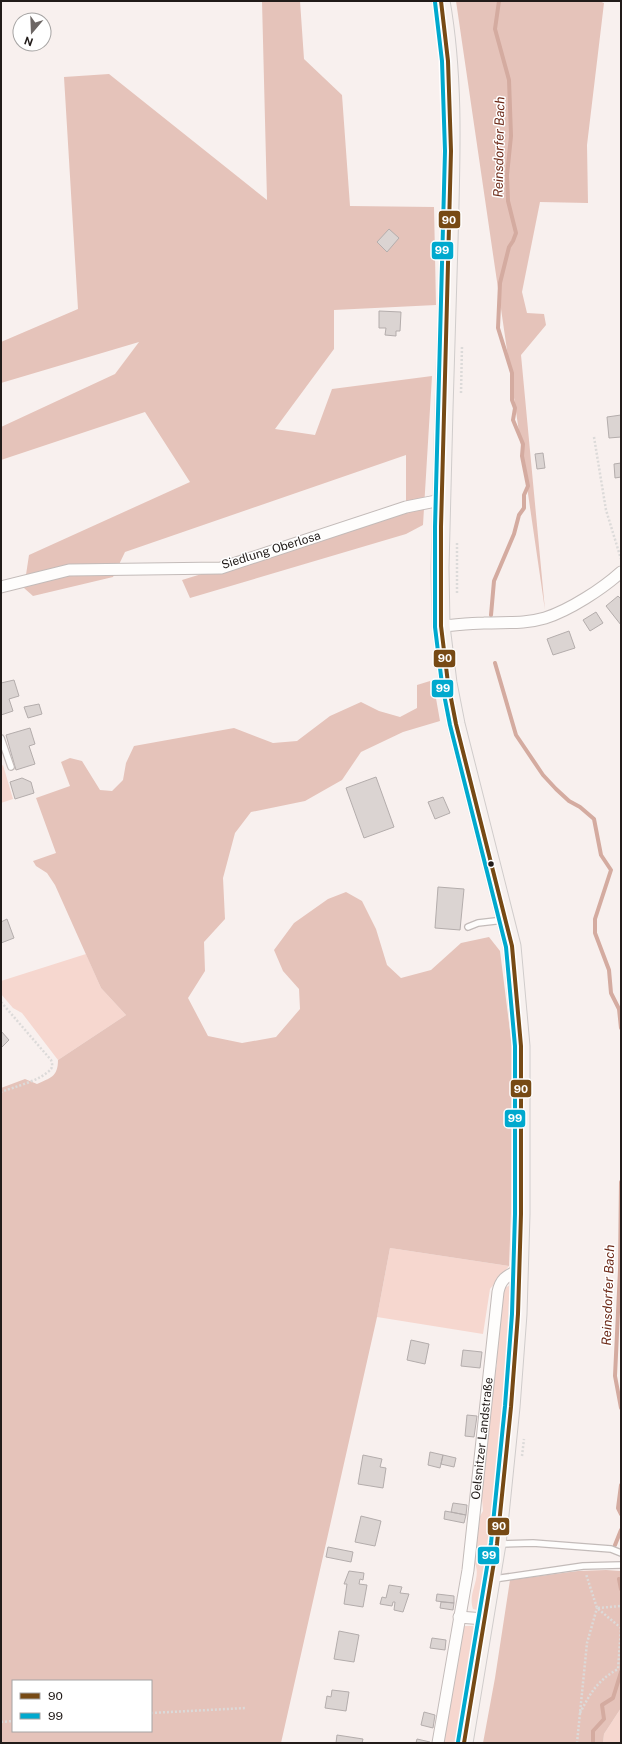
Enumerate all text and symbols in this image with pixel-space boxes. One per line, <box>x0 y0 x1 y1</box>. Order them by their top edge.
north arrow <box>12 12 52 52</box>
text: N <box>23 34 35 49</box>
water label: Reinsdorfer Bach <box>491 96 507 198</box>
line badge: 90 <box>438 210 461 229</box>
text: 90 <box>442 214 456 226</box>
line badge: 99 <box>431 241 454 260</box>
text: 99 <box>435 244 449 256</box>
street label: Siedlung Oberlosa <box>220 528 322 572</box>
line badge: 90 <box>433 649 456 668</box>
text: 90 <box>438 652 452 664</box>
line badge: 99 <box>431 679 454 698</box>
text: 99 <box>436 682 450 694</box>
unlabelled marker <box>486 859 496 869</box>
line badge: 90 <box>510 1079 532 1098</box>
text: 90 <box>514 1083 528 1095</box>
line badge: 99 <box>504 1109 526 1128</box>
text: 99 <box>508 1112 522 1124</box>
water label: Reinsdorfer Bach <box>599 1244 617 1346</box>
street label: Oelsnitzer Landstraße <box>469 1376 496 1500</box>
line badge: 90 <box>487 1517 510 1536</box>
text: 90 <box>492 1520 506 1532</box>
line badge: 99 <box>477 1546 500 1565</box>
text: 99 <box>482 1549 496 1561</box>
legend <box>12 1680 152 1732</box>
text: 90 <box>48 1689 63 1703</box>
text: 99 <box>48 1709 63 1723</box>

